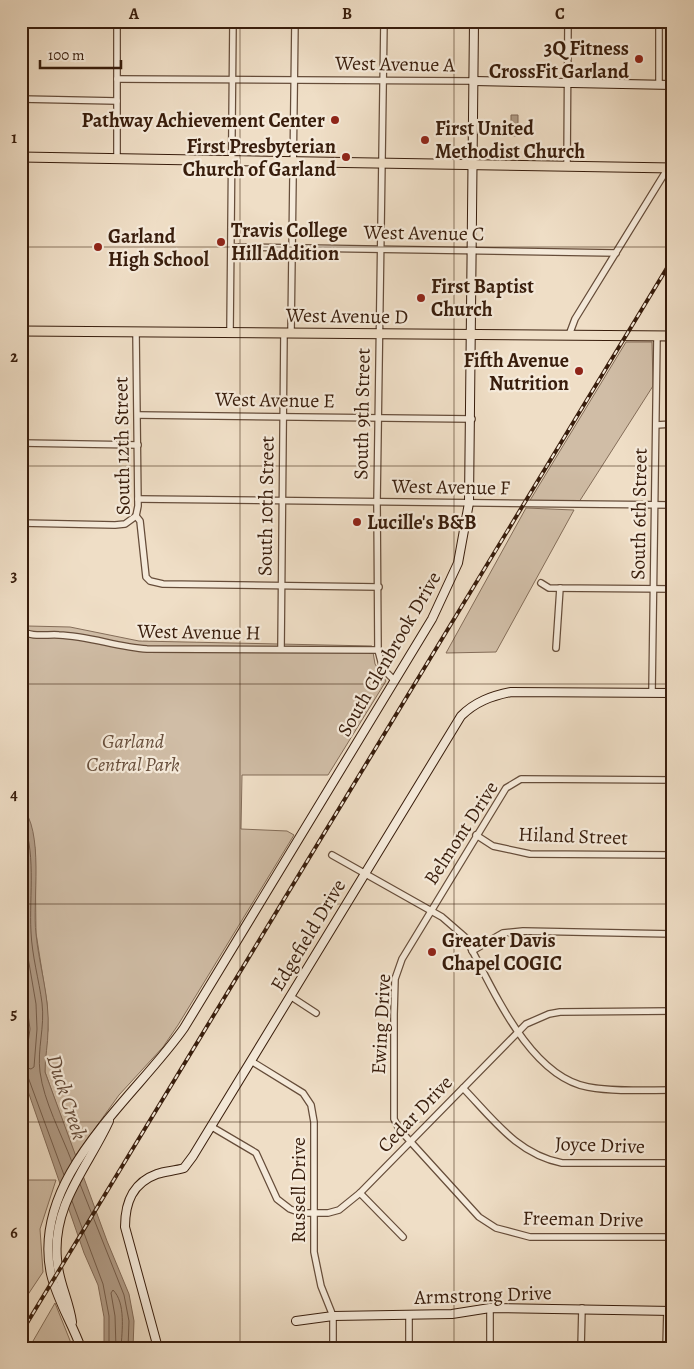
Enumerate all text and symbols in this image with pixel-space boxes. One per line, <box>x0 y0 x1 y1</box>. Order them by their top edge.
text: A <box>128 3 140 25</box>
text: B <box>342 3 352 25</box>
text: C <box>555 3 565 25</box>
place label: 3Q Fitness CrossFit Garland <box>489 35 629 85</box>
scale bar <box>40 38 121 70</box>
text: 100 m <box>48 45 85 65</box>
street label: West Avenue A <box>334 49 455 79</box>
marker: 3Q Fitness CrossFit Garland <box>633 53 645 65</box>
place label: Pathway Achievement Center <box>82 107 325 134</box>
marker: Pathway Achievement Center <box>329 114 341 126</box>
place label: First United Methodist Church <box>435 115 585 165</box>
text: 1 <box>11 127 17 149</box>
place label: First Presbyterian Church of Garland <box>183 133 336 183</box>
marker: First United Methodist Church <box>419 134 431 146</box>
marker: First Presbyterian Church of Garland <box>340 151 352 163</box>
place label: Travis College Hill Addition <box>231 217 348 267</box>
street label: West Avenue C <box>362 218 485 248</box>
place label: Garland High School <box>108 223 210 273</box>
marker: Travis College Hill Addition <box>215 236 227 248</box>
marker: Garland High School <box>92 241 104 253</box>
place label: First Baptist Church <box>431 273 534 323</box>
marker: First Baptist Church <box>415 292 427 304</box>
street label: West Avenue D <box>285 301 408 331</box>
text: 2 <box>10 346 18 368</box>
place label: Fifth Avenue Nutrition <box>464 347 569 397</box>
street label: South 9th Street <box>347 348 377 480</box>
marker: Fifth Avenue Nutrition <box>573 365 585 377</box>
street label: South 12th Street <box>107 376 137 516</box>
street label: West Avenue E <box>214 385 335 415</box>
street label: South 10th Street <box>251 435 281 576</box>
street label: South 6th Street <box>624 447 654 580</box>
street label: West Avenue F <box>391 472 510 502</box>
place label: Lucille's B&B <box>367 509 477 536</box>
marker: Lucille's B&B <box>351 516 363 528</box>
text: 3 <box>11 565 18 587</box>
street label: South Glenbrook Drive <box>331 566 447 742</box>
street label: West Avenue H <box>136 617 261 647</box>
park label: Garland Central Park <box>86 728 180 778</box>
street label: Belmont Drive <box>417 776 505 890</box>
text: 4 <box>10 784 18 806</box>
street label: Hiland Street <box>518 821 629 851</box>
street label: Edgefield Drive <box>264 874 352 996</box>
place label: Greater Davis Chapel COGIC <box>442 927 562 977</box>
marker: Greater Davis Chapel COGIC <box>426 946 438 958</box>
street label: Ewing Drive <box>365 973 397 1075</box>
text: 5 <box>11 1003 18 1025</box>
water label: Duck Creek <box>40 1051 94 1143</box>
street label: Cedar Drive <box>371 1069 459 1159</box>
street label: Joyce Drive <box>555 1130 645 1160</box>
street label: Russell Drive <box>285 1137 312 1243</box>
street label: Freeman Drive <box>522 1204 644 1234</box>
text: 6 <box>10 1222 18 1244</box>
street label: Armstrong Drive <box>413 1279 552 1311</box>

